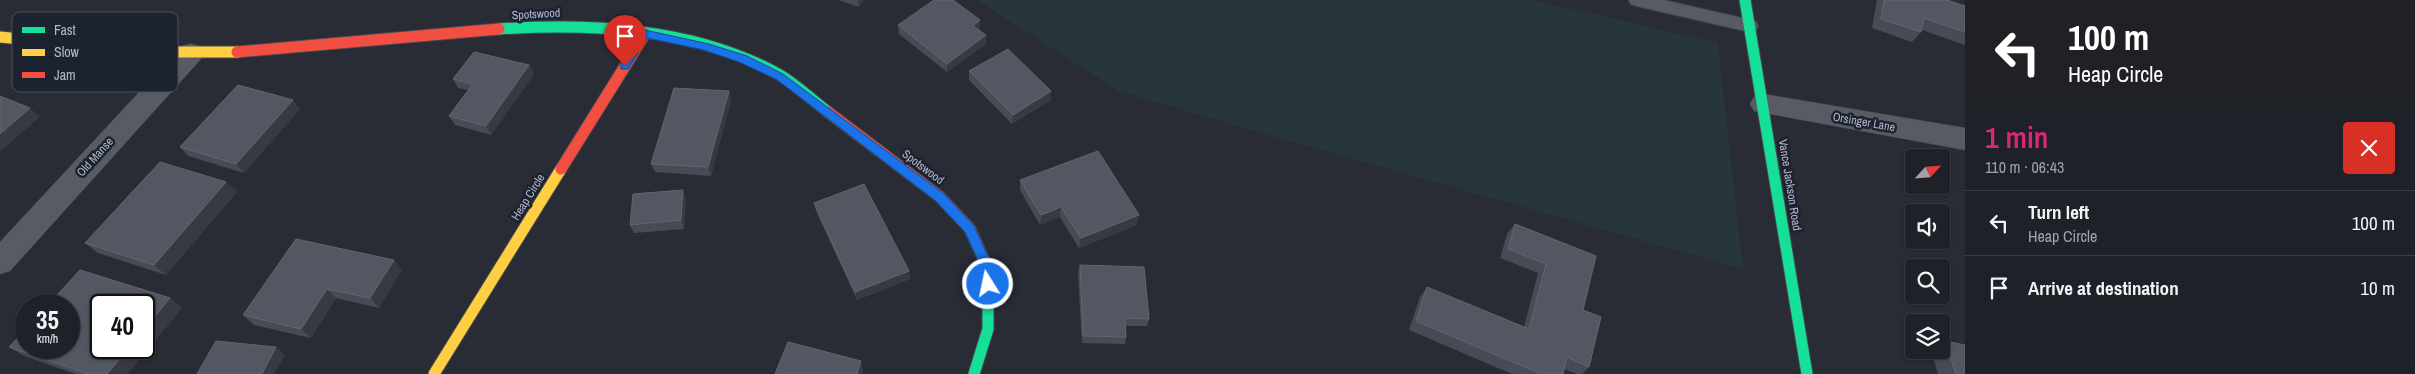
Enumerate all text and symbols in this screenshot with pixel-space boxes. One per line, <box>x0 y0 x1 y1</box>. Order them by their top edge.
street label: Spotswood <box>511 5 561 23</box>
legend <box>12 12 178 92</box>
text: 100 m <box>2068 14 2149 61</box>
pin <box>604 15 646 66</box>
icon: left <box>1985 20 2050 85</box>
text: Fast <box>54 21 76 39</box>
icon: arrive <box>611 22 639 50</box>
text: Slow <box>54 43 80 61</box>
text: Heap Circle <box>2068 59 2163 89</box>
text: Jam <box>54 66 76 84</box>
street label: Orsinger Lane <box>1832 109 1896 135</box>
text: 1 min <box>1985 117 2048 157</box>
button: close <box>2343 122 2395 174</box>
street label: Old Manse <box>73 134 117 180</box>
street label: Vance Jackson Road <box>1775 138 1805 232</box>
street label: Spotswood <box>899 146 947 188</box>
north arrow <box>1905 149 1950 194</box>
map controls <box>1905 149 1950 359</box>
text: 110 m · 06:43 <box>1985 156 2064 178</box>
street label: Heap Circle <box>507 171 549 223</box>
text: Turn left <box>2028 199 2089 225</box>
button: sound <box>1905 204 1950 249</box>
icon: left <box>1985 209 2013 237</box>
text: 100 m <box>2352 210 2395 236</box>
text: Heap Circle <box>2028 225 2097 247</box>
position arrow <box>961 257 1013 309</box>
button: search <box>1905 259 1950 304</box>
icon: arrive <box>1985 274 2013 302</box>
text: Arrive at destination <box>2028 275 2179 301</box>
text: 10 m <box>2360 275 2395 301</box>
speed limit sign: 40 <box>90 294 155 359</box>
text: 35 <box>36 303 59 337</box>
button: layers <box>1905 314 1950 359</box>
text: km/h <box>37 331 58 347</box>

